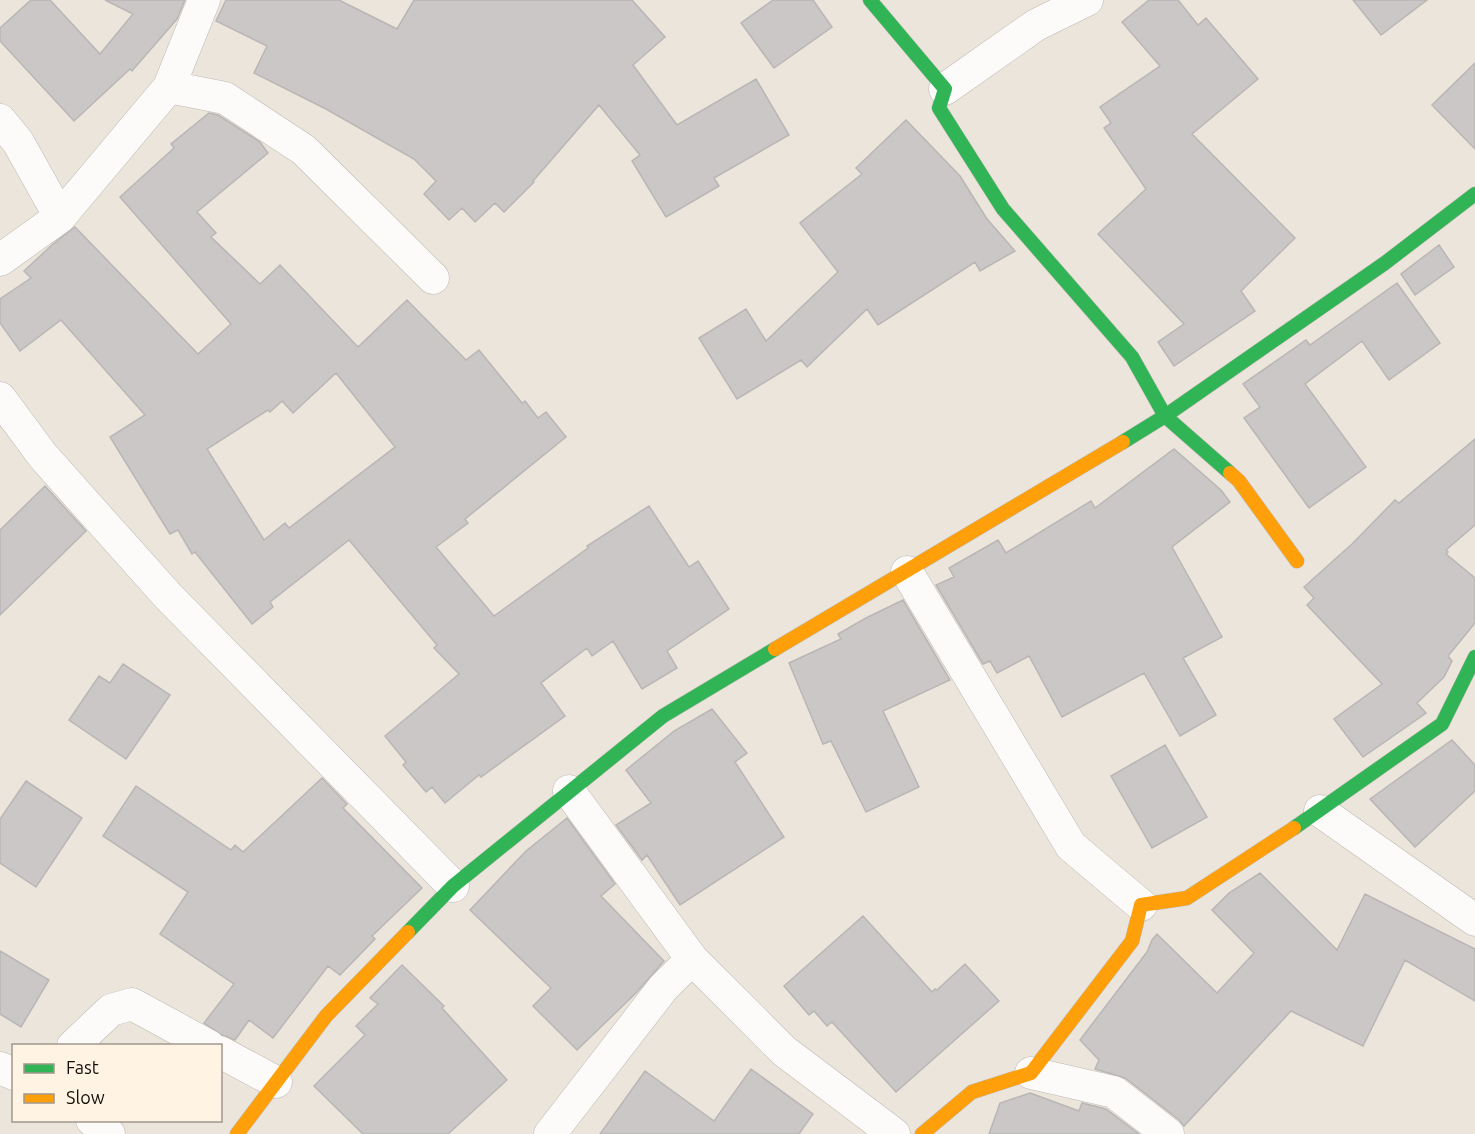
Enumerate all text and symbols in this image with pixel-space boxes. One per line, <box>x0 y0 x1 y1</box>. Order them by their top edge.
legend <box>12 1044 222 1122</box>
text: Fast <box>66 1057 99 1077</box>
text: Slow <box>66 1087 105 1107</box>

